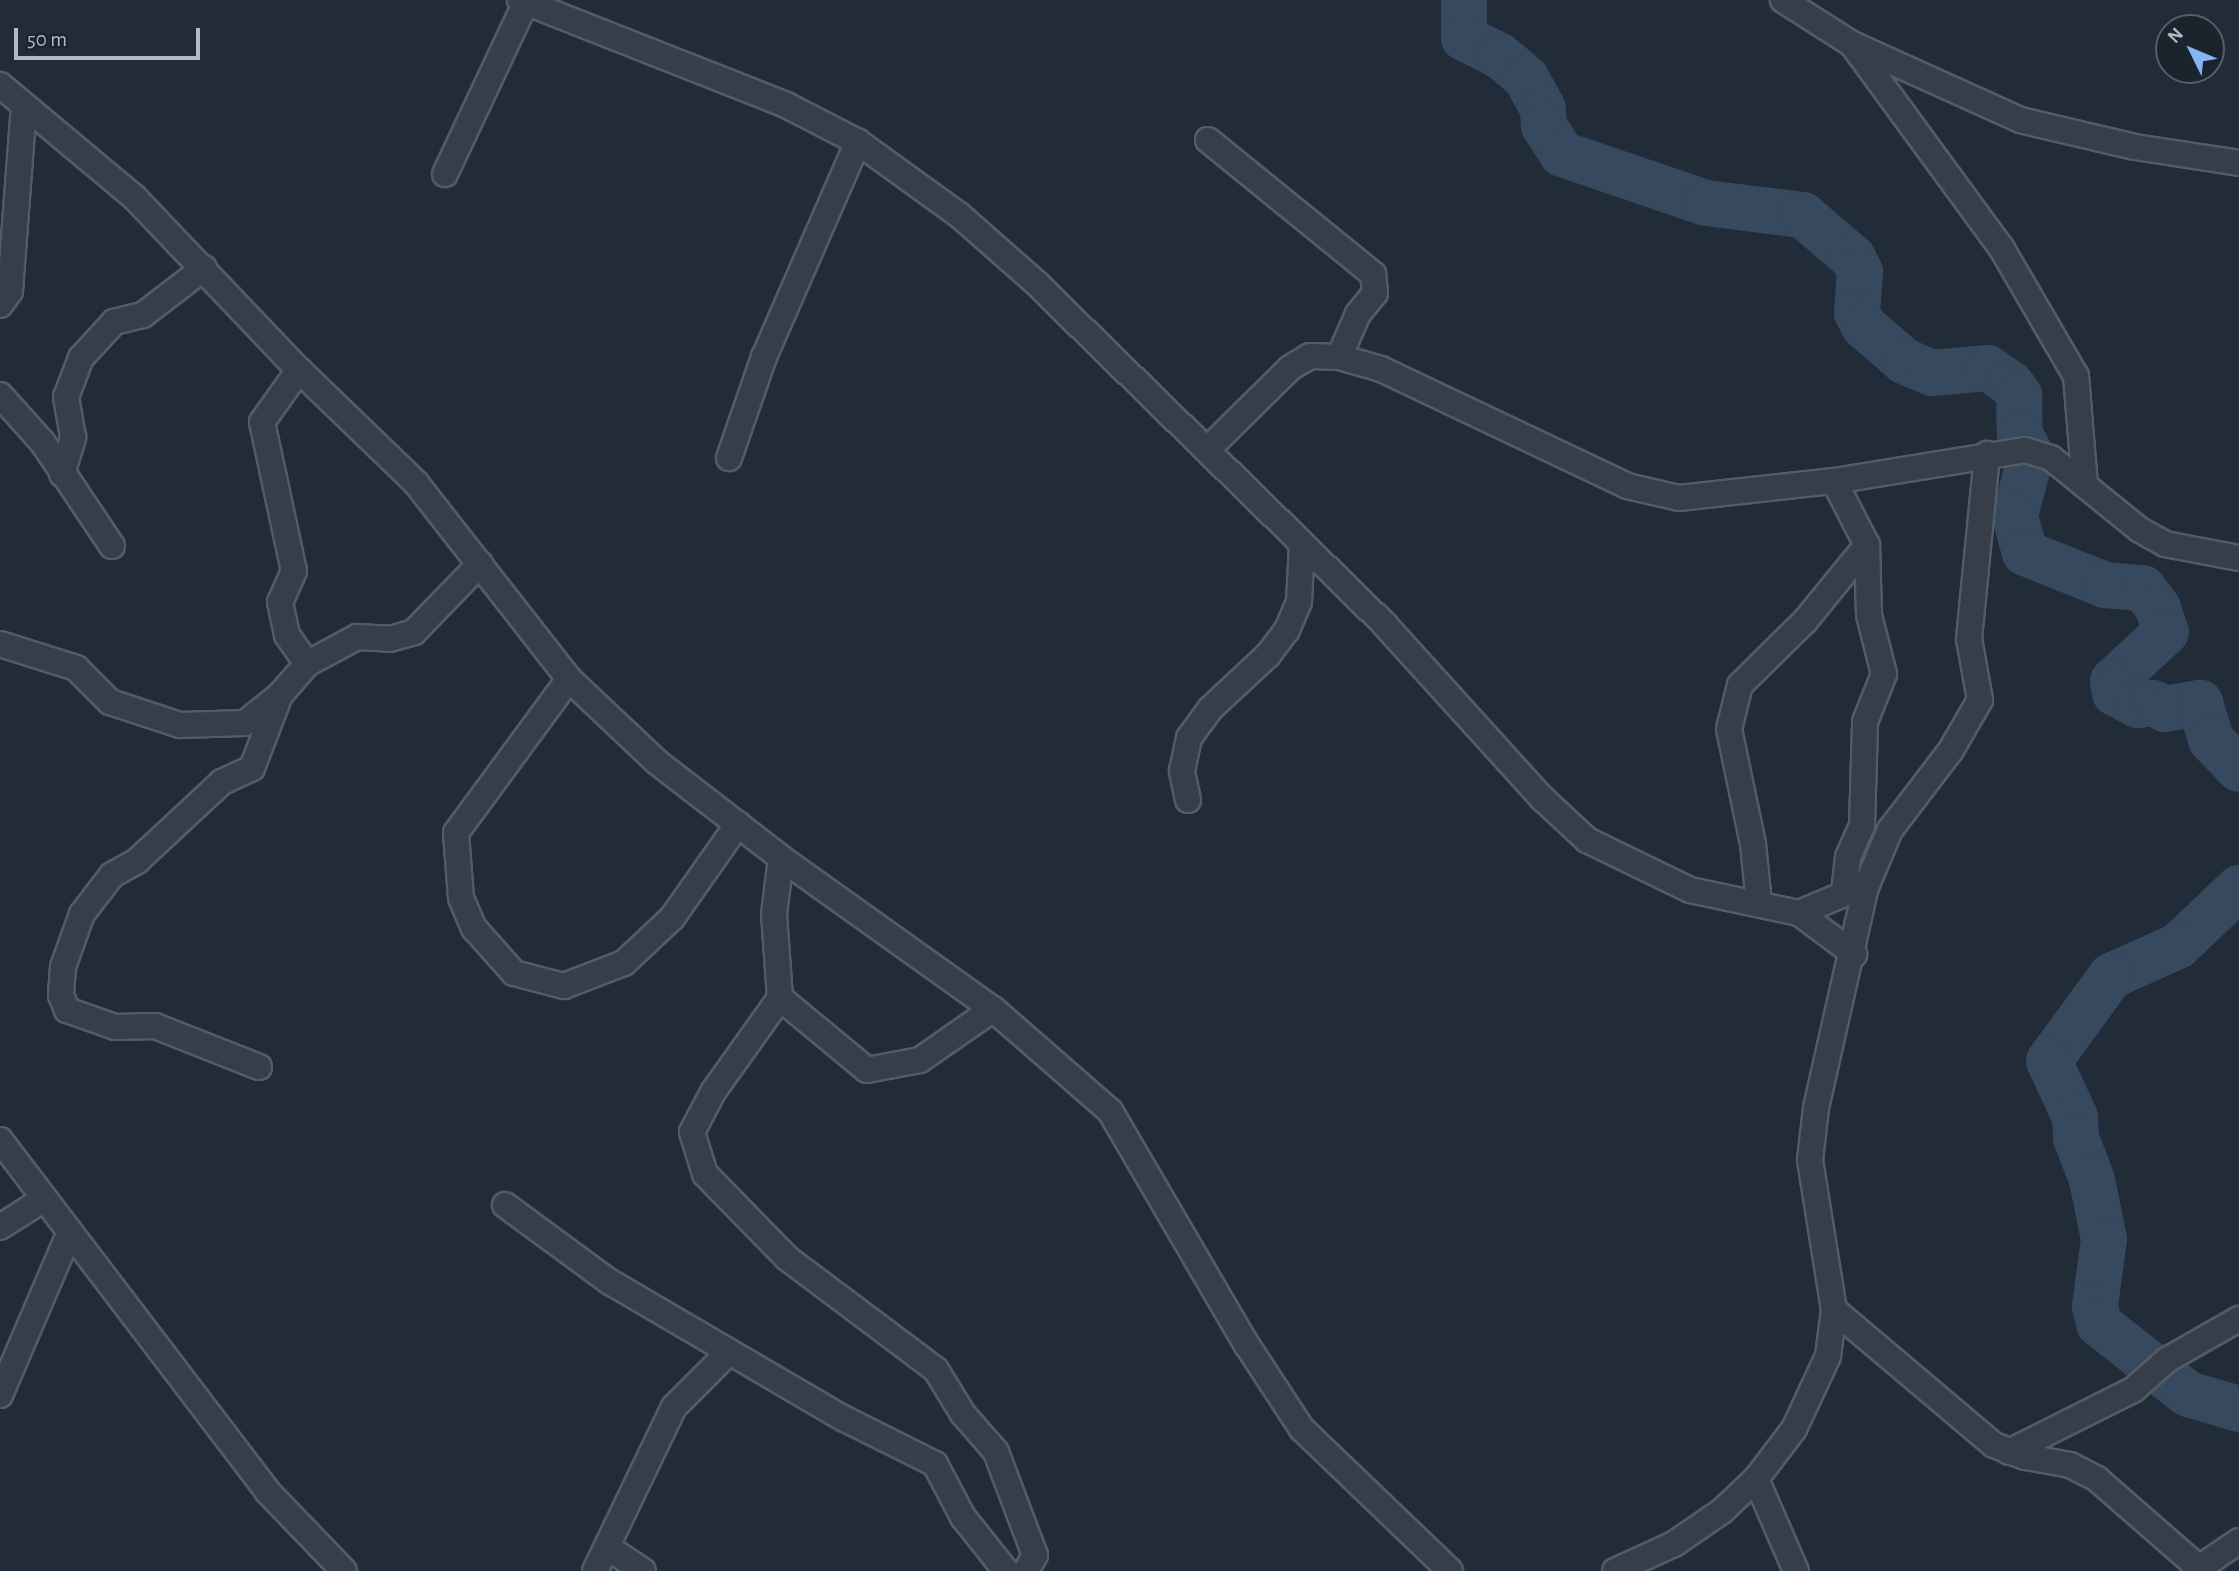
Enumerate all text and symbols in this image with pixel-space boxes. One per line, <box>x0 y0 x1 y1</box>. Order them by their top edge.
scale bar <box>18 14 203 58</box>
north arrow <box>2155 14 2225 84</box>
text: N <box>2164 24 2187 47</box>
text: 50 m <box>27 29 67 50</box>

